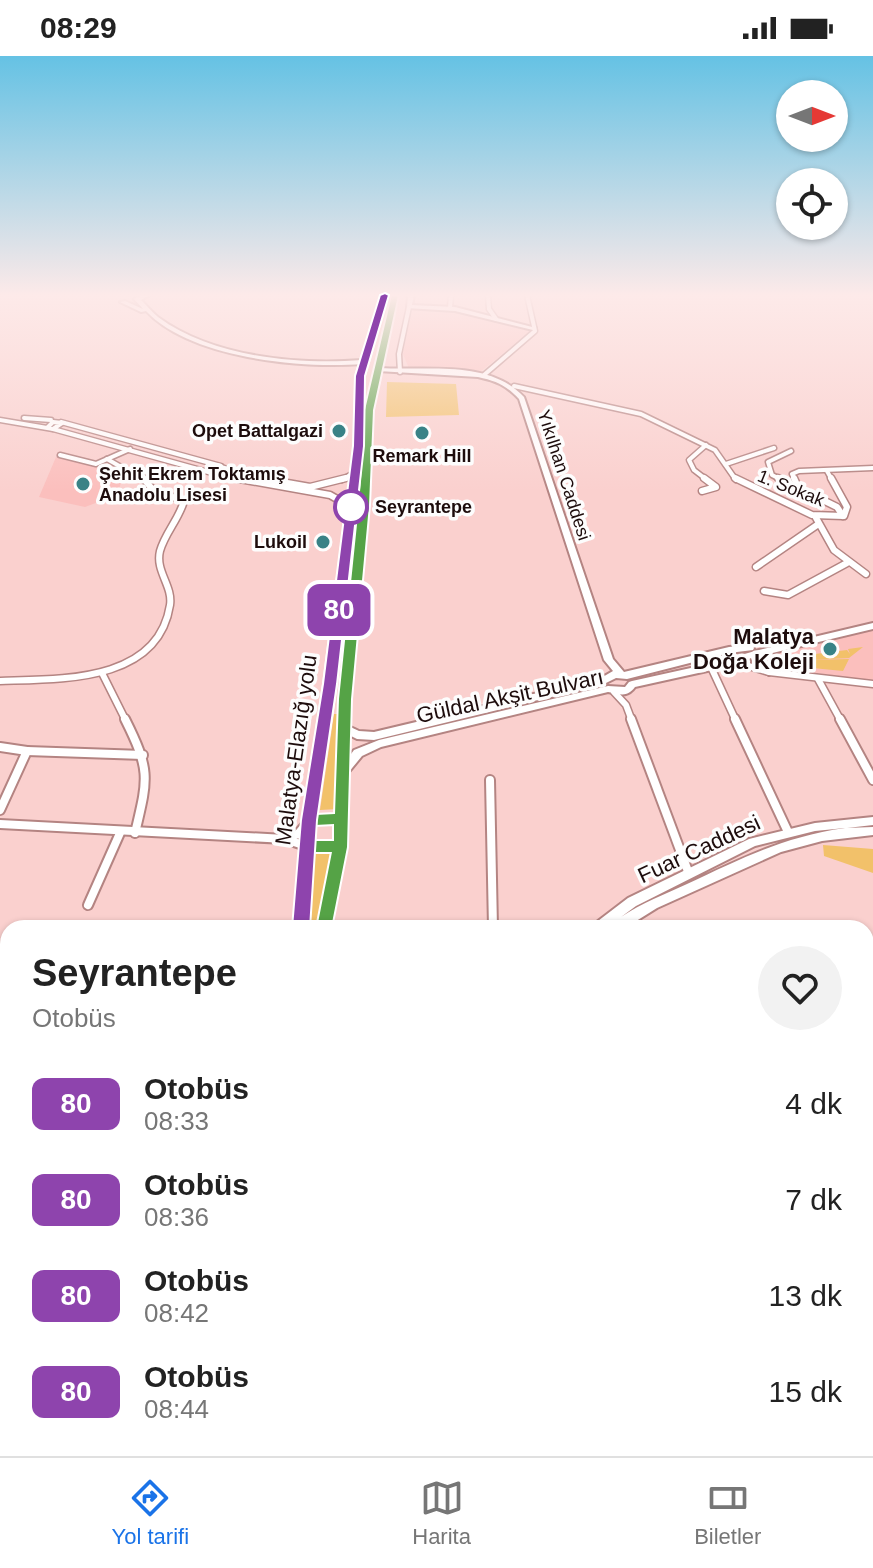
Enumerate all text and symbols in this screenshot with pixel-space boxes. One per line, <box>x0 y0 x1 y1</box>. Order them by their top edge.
text: 08:29 <box>40 11 117 44</box>
north arrow <box>776 80 848 152</box>
map controls <box>776 80 848 240</box>
button: locate <box>776 168 848 240</box>
street label: Yıkılhan Caddesi <box>533 407 595 543</box>
place label: Opet Battalgazi <box>192 421 323 441</box>
marker: Opet Battalgazi <box>330 422 348 440</box>
marker: Remark Hill <box>413 424 431 442</box>
place label: Remark Hill <box>372 446 472 466</box>
place label: Şehit Ekrem Toktamış Anadolu Lisesi <box>99 464 286 505</box>
street label: 1. Sokak <box>755 466 828 511</box>
marker: Şehit Ekrem Toktamış Anadolu Lisesi <box>74 475 92 493</box>
marker: Seyrantepe <box>334 490 368 524</box>
place label: Seyrantepe <box>375 497 472 517</box>
place label: Lukoil <box>254 532 307 552</box>
marker: Lukoil <box>314 533 332 551</box>
line badge: 80 <box>303 584 375 636</box>
text: 80 <box>323 594 355 625</box>
place label: Malatya Doğa Koleji <box>693 624 815 674</box>
marker: Malatya Doğa Koleji <box>821 640 839 658</box>
street label: Malatya-Elazığ yolu <box>270 653 322 847</box>
street label: Güldal Akşit Bulvarı <box>414 664 606 728</box>
street label: Fuar Caddesi <box>634 810 764 888</box>
button: heart <box>758 946 842 1030</box>
text: Seyrantepe <box>32 952 237 994</box>
text: Otobüs <box>32 1003 116 1033</box>
text: Otobüs <box>144 1072 249 1105</box>
text: 4 dk <box>785 1087 842 1120</box>
text: 80 <box>60 1088 92 1119</box>
text: 08:33 <box>144 1106 209 1136</box>
text: Otobüs <box>144 1168 249 1201</box>
text: 7 dk <box>785 1183 842 1216</box>
text: 80 <box>60 1184 92 1215</box>
text: 08:36 <box>144 1202 209 1232</box>
text: Otobüs <box>144 1264 249 1297</box>
text: 13 dk <box>769 1279 842 1312</box>
text: 80 <box>60 1280 92 1311</box>
text: 08:42 <box>144 1298 209 1328</box>
text: Otobüs <box>144 1360 249 1393</box>
text: 15 dk <box>769 1375 842 1408</box>
text: 80 <box>60 1376 92 1407</box>
text: 08:44 <box>144 1394 209 1424</box>
tab: Yol tarifi <box>112 1476 189 1550</box>
tab: Harita <box>412 1476 471 1550</box>
tab: Biletler <box>694 1476 761 1550</box>

